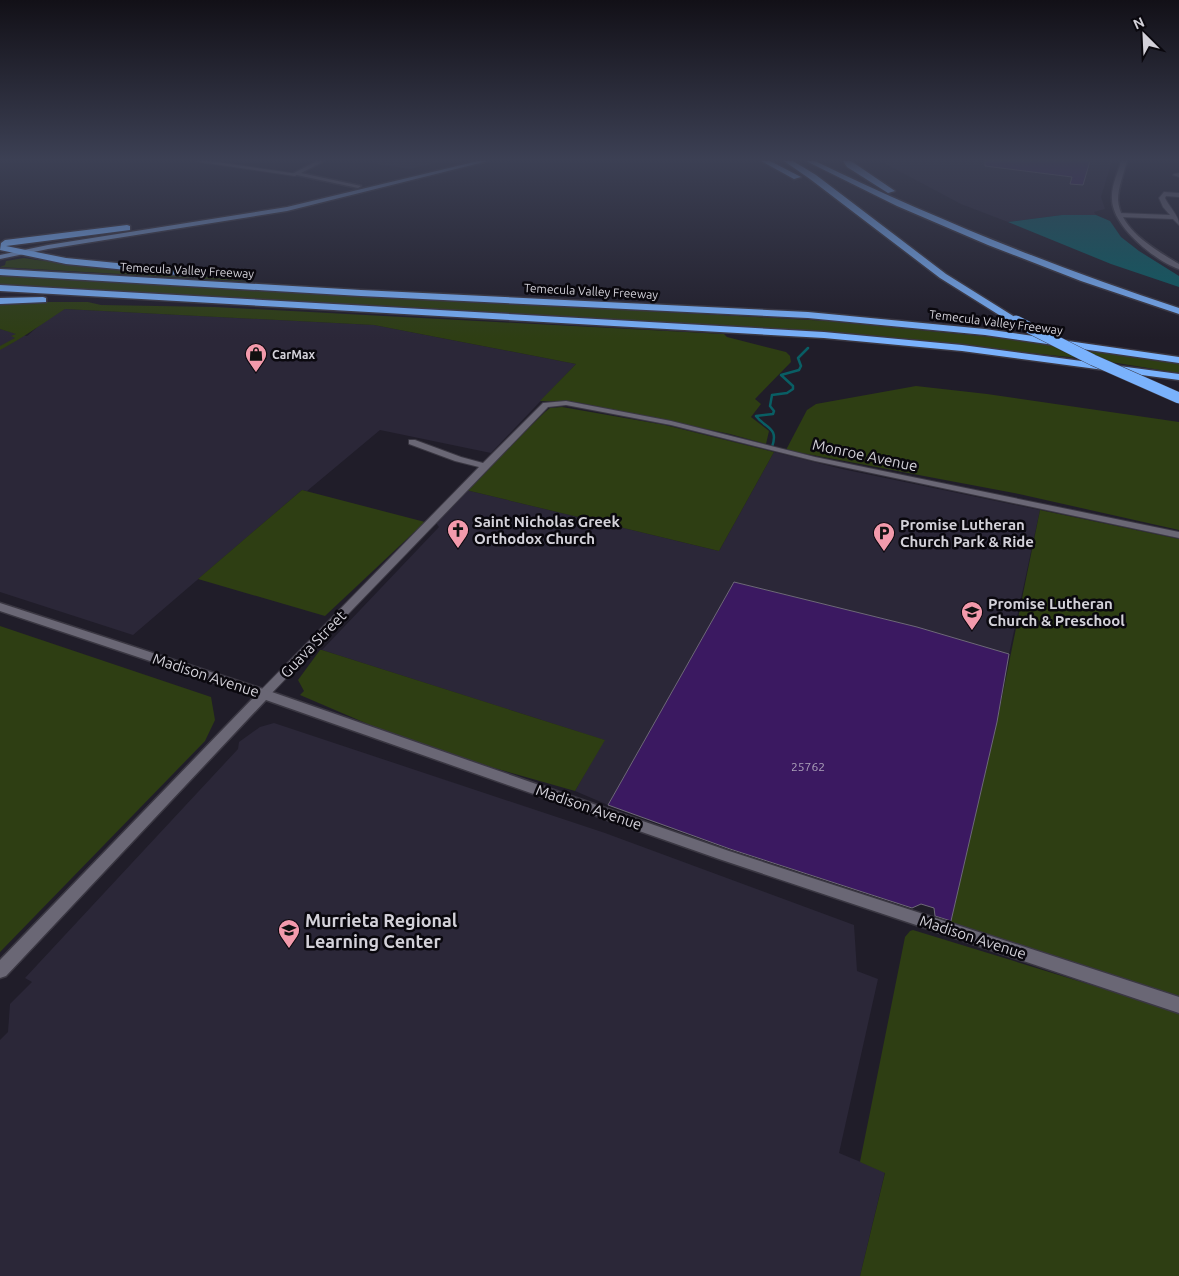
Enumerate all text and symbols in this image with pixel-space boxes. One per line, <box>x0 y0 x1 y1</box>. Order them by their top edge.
north arrow <box>1119 10 1169 60</box>
text: N <box>1131 14 1147 33</box>
street label: Temecula Valley Freeway <box>120 260 255 280</box>
street label: Temecula Valley Freeway <box>524 281 659 301</box>
street label: Temecula Valley Freeway <box>929 307 1064 337</box>
shop icon: CarMax <box>244 342 268 373</box>
place label: CarMax <box>272 348 315 361</box>
street label: Monroe Avenue <box>811 436 919 474</box>
place label: Saint Nicholas Greek Orthodox Church <box>474 513 621 547</box>
place label: Promise Lutheran Church Park & Ride <box>900 516 1034 550</box>
church icon: Saint Nicholas Greek Orthodox Church <box>446 518 470 549</box>
parking icon: Promise Lutheran Church Park & Ride <box>872 521 896 552</box>
place label: Promise Lutheran Church & Preschool <box>988 595 1125 629</box>
school or university icon: Promise Lutheran Church & Preschool <box>960 600 984 631</box>
street label: Guava Street <box>277 607 349 681</box>
street label: Madison Avenue <box>151 650 261 700</box>
house number: 25762 <box>791 760 825 773</box>
street label: Madison Avenue <box>534 781 644 833</box>
place label: Murrieta Regional Learning Center <box>305 910 458 951</box>
street label: Madison Avenue <box>918 912 1028 962</box>
school or university icon: Murrieta Regional Learning Center <box>277 918 301 949</box>

